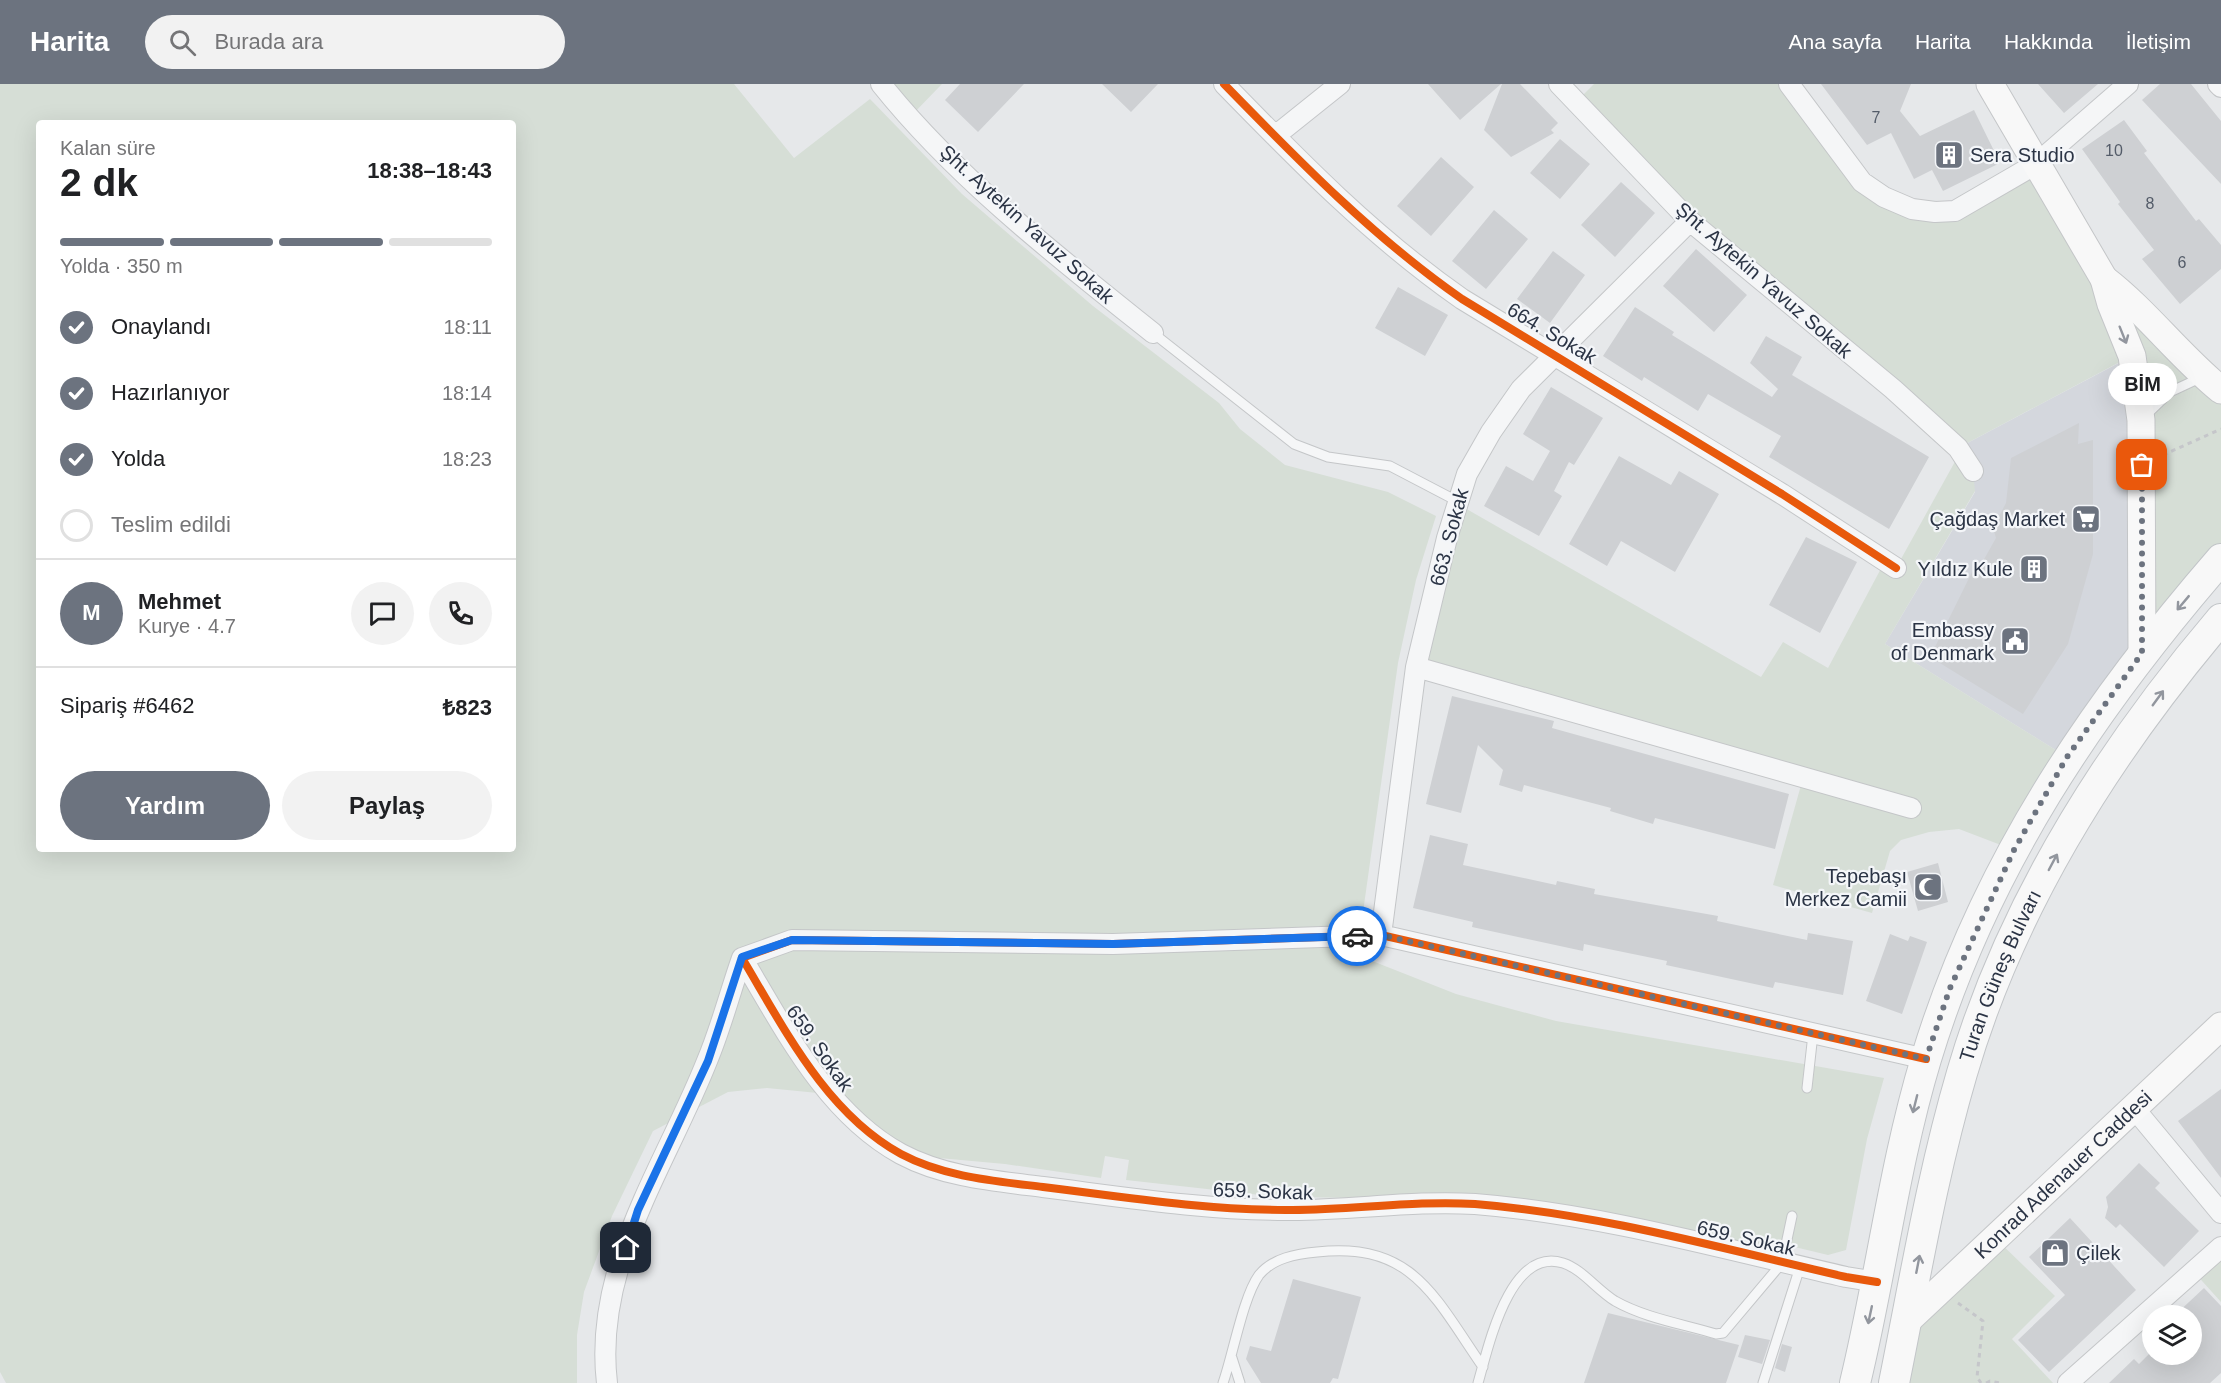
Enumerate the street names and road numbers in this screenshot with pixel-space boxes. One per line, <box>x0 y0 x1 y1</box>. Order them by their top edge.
street label: Şht. Aytekin Yavuz Sokak <box>936 140 1119 308</box>
street label: Şht. Aytekin Yavuz Sokak <box>1672 198 1857 363</box>
street label: 664. Sokak <box>1503 298 1601 369</box>
street label: 663. Sokak <box>1425 485 1473 588</box>
street label: Turan Güneş Bulvarı <box>1955 886 2045 1064</box>
street label: 659. Sokak <box>782 1001 858 1096</box>
street label: Konrad Adenauer Caddesi <box>1970 1086 2156 1263</box>
street label: 659. Sokak <box>1213 1178 1314 1204</box>
street label: 659. Sokak <box>1695 1216 1798 1260</box>

